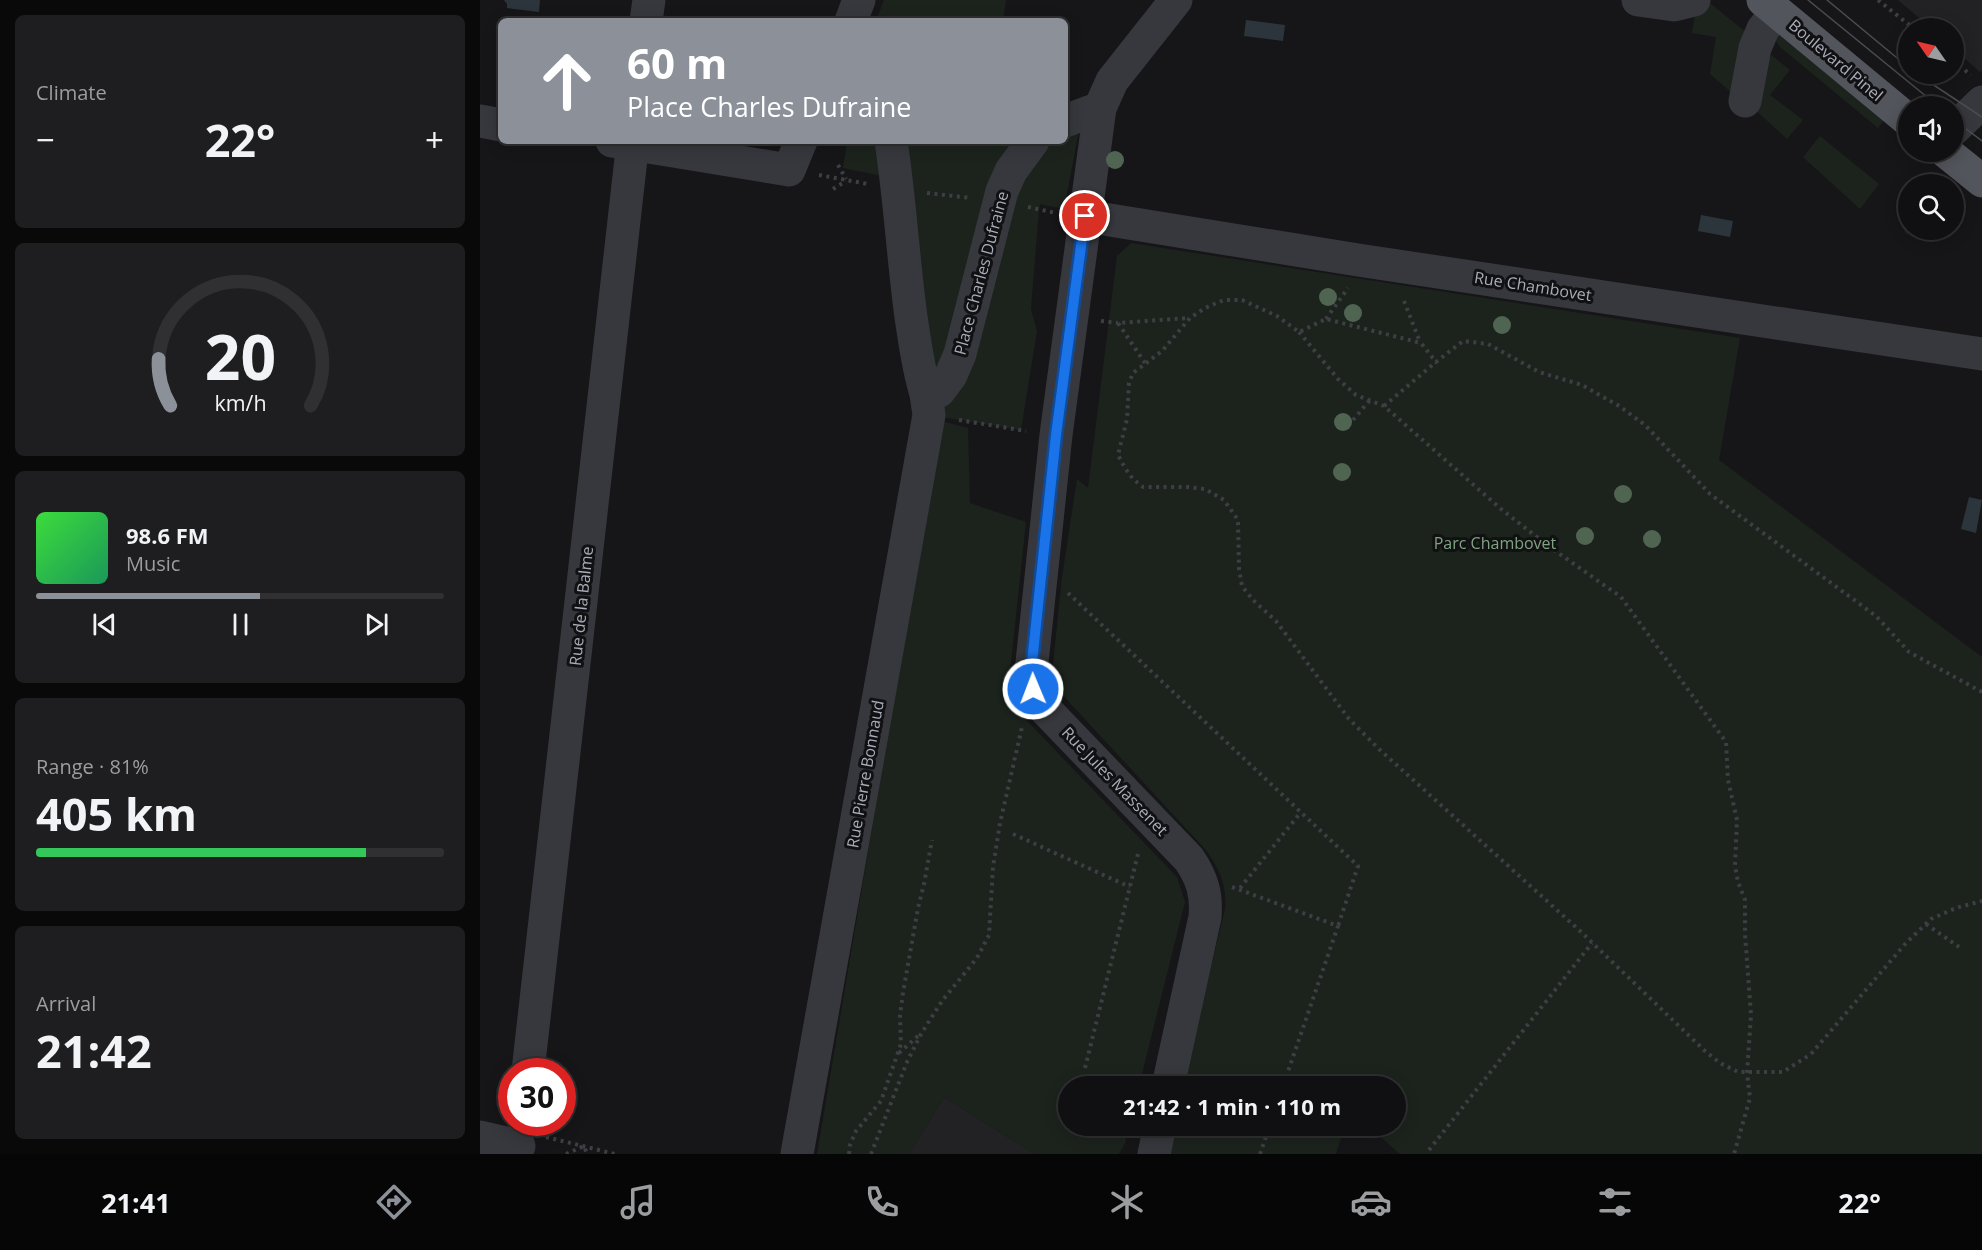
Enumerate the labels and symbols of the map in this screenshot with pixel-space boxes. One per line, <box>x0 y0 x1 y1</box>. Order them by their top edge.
street label: Boulevard Pinel <box>1784 14 1888 106</box>
north arrow <box>1898 18 1964 84</box>
street label: Place Charles Dufraine <box>949 189 1013 357</box>
pin <box>1059 190 1110 241</box>
street label: Rue Chambovet <box>1473 266 1594 306</box>
park label: Parc Chambovet <box>1434 532 1557 554</box>
street label: Rue de la Balme <box>564 545 598 667</box>
position arrow <box>1001 657 1065 721</box>
street label: Rue Pierre Bonnaud <box>841 698 889 850</box>
street label: Rue Jules Massenet <box>1057 722 1173 841</box>
speed limit sign: 30 <box>498 1058 576 1136</box>

